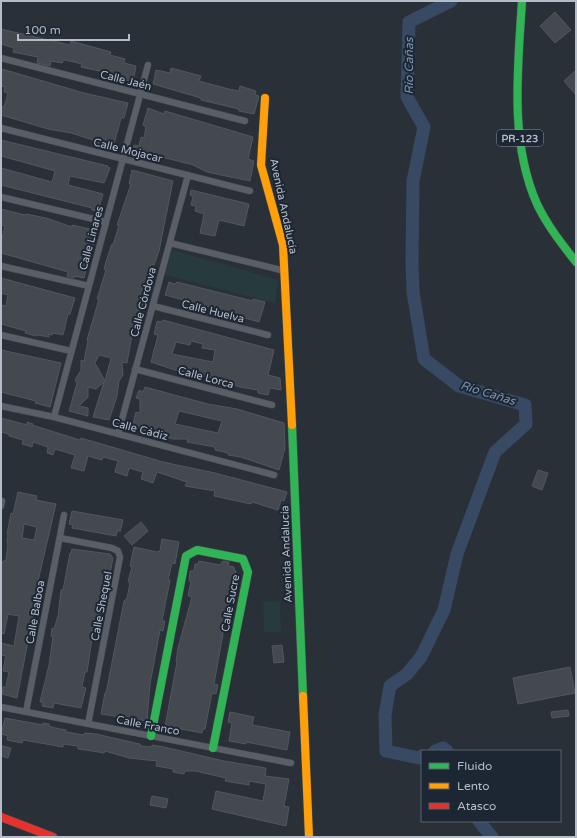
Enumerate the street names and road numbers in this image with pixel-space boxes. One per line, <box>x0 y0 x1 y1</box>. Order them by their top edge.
street label: Calle Jaén <box>99 68 153 93</box>
road number: PR-123 <box>497 130 543 146</box>
street label: Calle Mojacar <box>92 136 165 166</box>
street label: Avenida Andalucía <box>267 157 300 255</box>
street label: Calle Linares <box>77 205 106 272</box>
street label: Calle Córdova <box>128 266 159 339</box>
street label: Calle Huelva <box>180 297 246 326</box>
street label: Calle Lorca <box>176 364 235 391</box>
street label: Calle Cádiz <box>110 416 170 443</box>
street label: Avenida Andalucía <box>278 505 295 603</box>
street label: Calle Shequel <box>88 570 115 642</box>
street label: Calle Sucre <box>219 573 242 633</box>
street label: Calle Balboa <box>23 579 48 645</box>
street label: Calle Franco <box>115 713 181 738</box>

